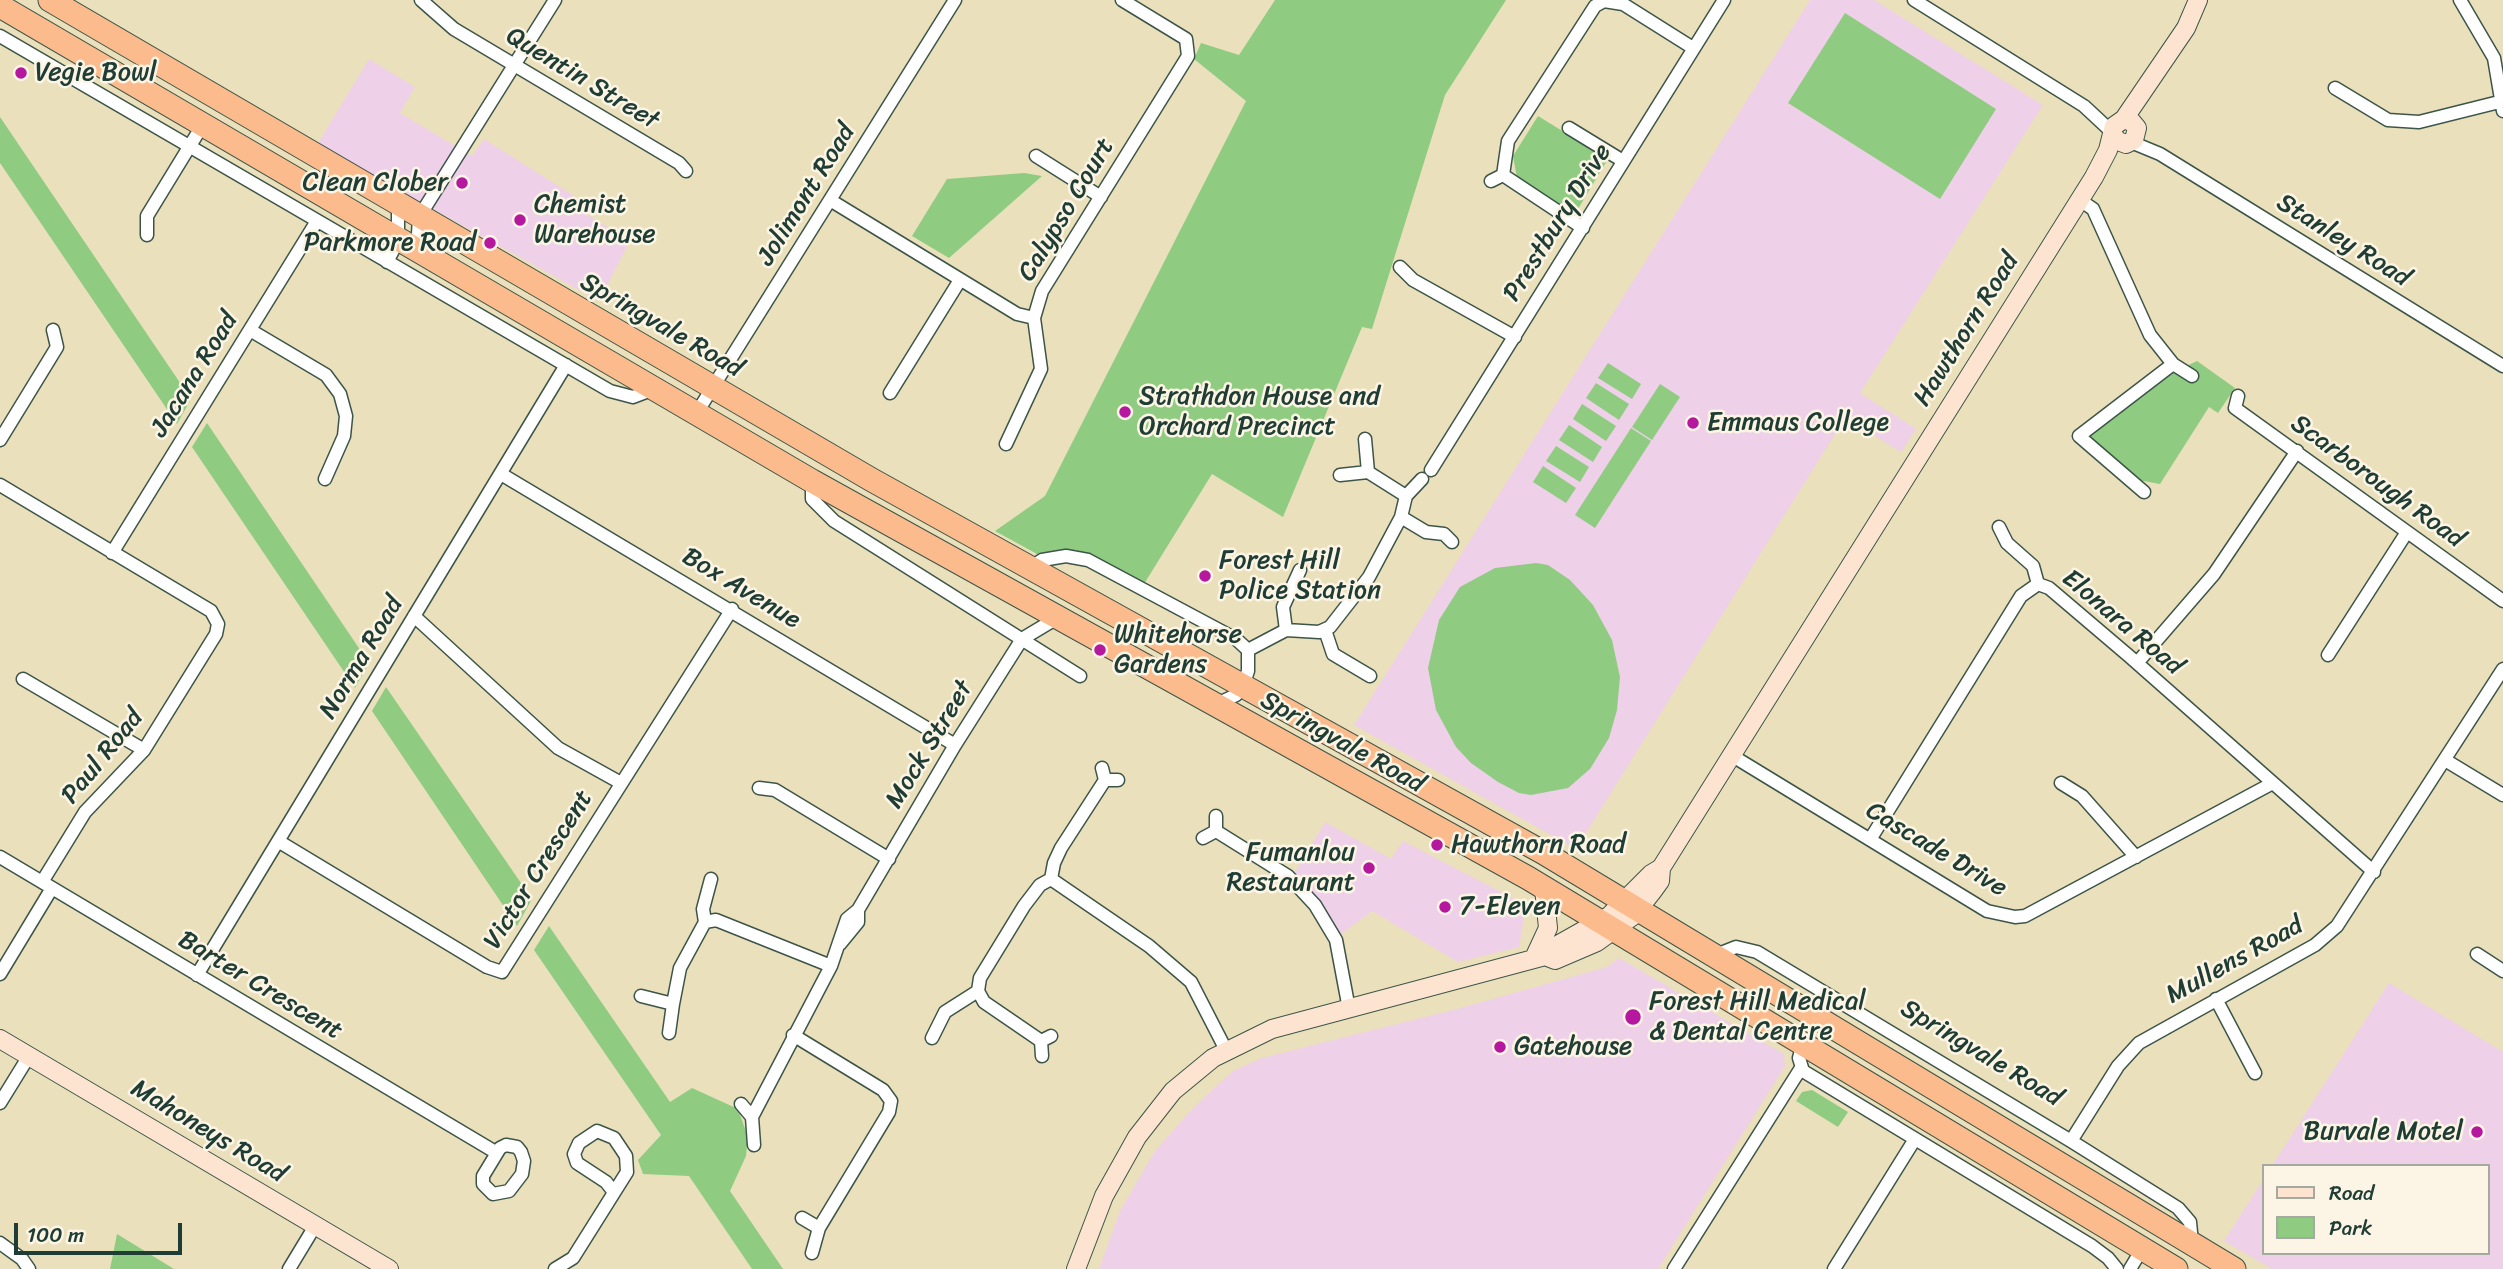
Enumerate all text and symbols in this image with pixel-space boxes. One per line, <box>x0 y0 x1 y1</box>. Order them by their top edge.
street label: Quentin Street <box>500 21 664 137</box>
place label: Vegie Bowl <box>35 57 156 89</box>
marker: Vegie Bowl <box>13 65 29 81</box>
street label: Jolimont Road <box>751 119 863 271</box>
street label: Calypso Court <box>1012 133 1122 287</box>
street label: Prestbury Drive <box>1497 138 1619 308</box>
place label: Clean Clober <box>302 167 448 199</box>
marker: Clean Clober <box>454 175 470 191</box>
street label: Stanley Road <box>2270 188 2416 294</box>
place label: Chemist Warehouse <box>534 189 656 250</box>
marker: Chemist Warehouse <box>512 212 528 228</box>
place label: Parkmore Road <box>304 227 476 259</box>
marker: Parkmore Road <box>482 235 498 251</box>
street label: Hawthorn Road <box>1907 248 2027 412</box>
street label: Springvale Road <box>574 267 748 385</box>
street label: Jacana Road <box>144 307 246 443</box>
place label: Strathdon House and Orchard Precinct <box>1139 381 1380 442</box>
marker: Strathdon House and Orchard Precinct <box>1117 404 1133 420</box>
place label: Emmaus College <box>1707 407 1889 439</box>
street label: Scarborough Road <box>2284 409 2470 555</box>
marker: Emmaus College <box>1685 415 1701 431</box>
street label: Box Avenue <box>676 541 806 637</box>
place label: Forest Hill Police Station <box>1219 545 1381 606</box>
street label: Elonara Road <box>2055 563 2189 683</box>
marker: Forest Hill Police Station <box>1197 568 1213 584</box>
street label: Norma Road <box>313 591 411 725</box>
place label: Whitehorse Gardens <box>1114 619 1242 680</box>
marker: Whitehorse Gardens <box>1092 642 1108 658</box>
street label: Mock Street <box>880 675 980 815</box>
street label: Springvale Road <box>1255 685 1429 801</box>
street label: Paul Road <box>55 703 151 811</box>
street label: Victor Crescent <box>478 785 600 955</box>
street label: Cascade Drive <box>1860 796 2012 904</box>
place label: Hawthorn Road <box>1451 829 1626 861</box>
place label: Fumanlou Restaurant <box>1226 837 1355 898</box>
marker: Hawthorn Road <box>1429 837 1445 853</box>
marker: Fumanlou Restaurant <box>1361 860 1377 876</box>
place label: 7-Eleven <box>1459 891 1561 923</box>
marker: 7-Eleven <box>1437 899 1453 915</box>
street label: Mullens Road <box>2161 911 2309 1011</box>
street label: Barter Crescent <box>172 925 348 1047</box>
place label: Forest Hill Medical & Dental Centre <box>1649 986 1866 1048</box>
street label: Springvale Road <box>1895 994 2067 1114</box>
marker: Forest Hill Medical & Dental Centre <box>1623 1007 1643 1027</box>
place label: Gatehouse <box>1514 1031 1632 1063</box>
marker: Gatehouse <box>1492 1039 1508 1055</box>
street label: Mahoneys Road <box>125 1073 291 1191</box>
place label: Burvale Motel <box>2304 1116 2463 1148</box>
marker: Burvale Motel <box>2469 1124 2485 1140</box>
legend <box>2262 1164 2489 1255</box>
text: Road <box>2329 1174 2374 1212</box>
text: Park <box>2329 1209 2372 1247</box>
scale bar <box>18 1210 186 1254</box>
text: 100 m <box>27 1216 84 1254</box>

